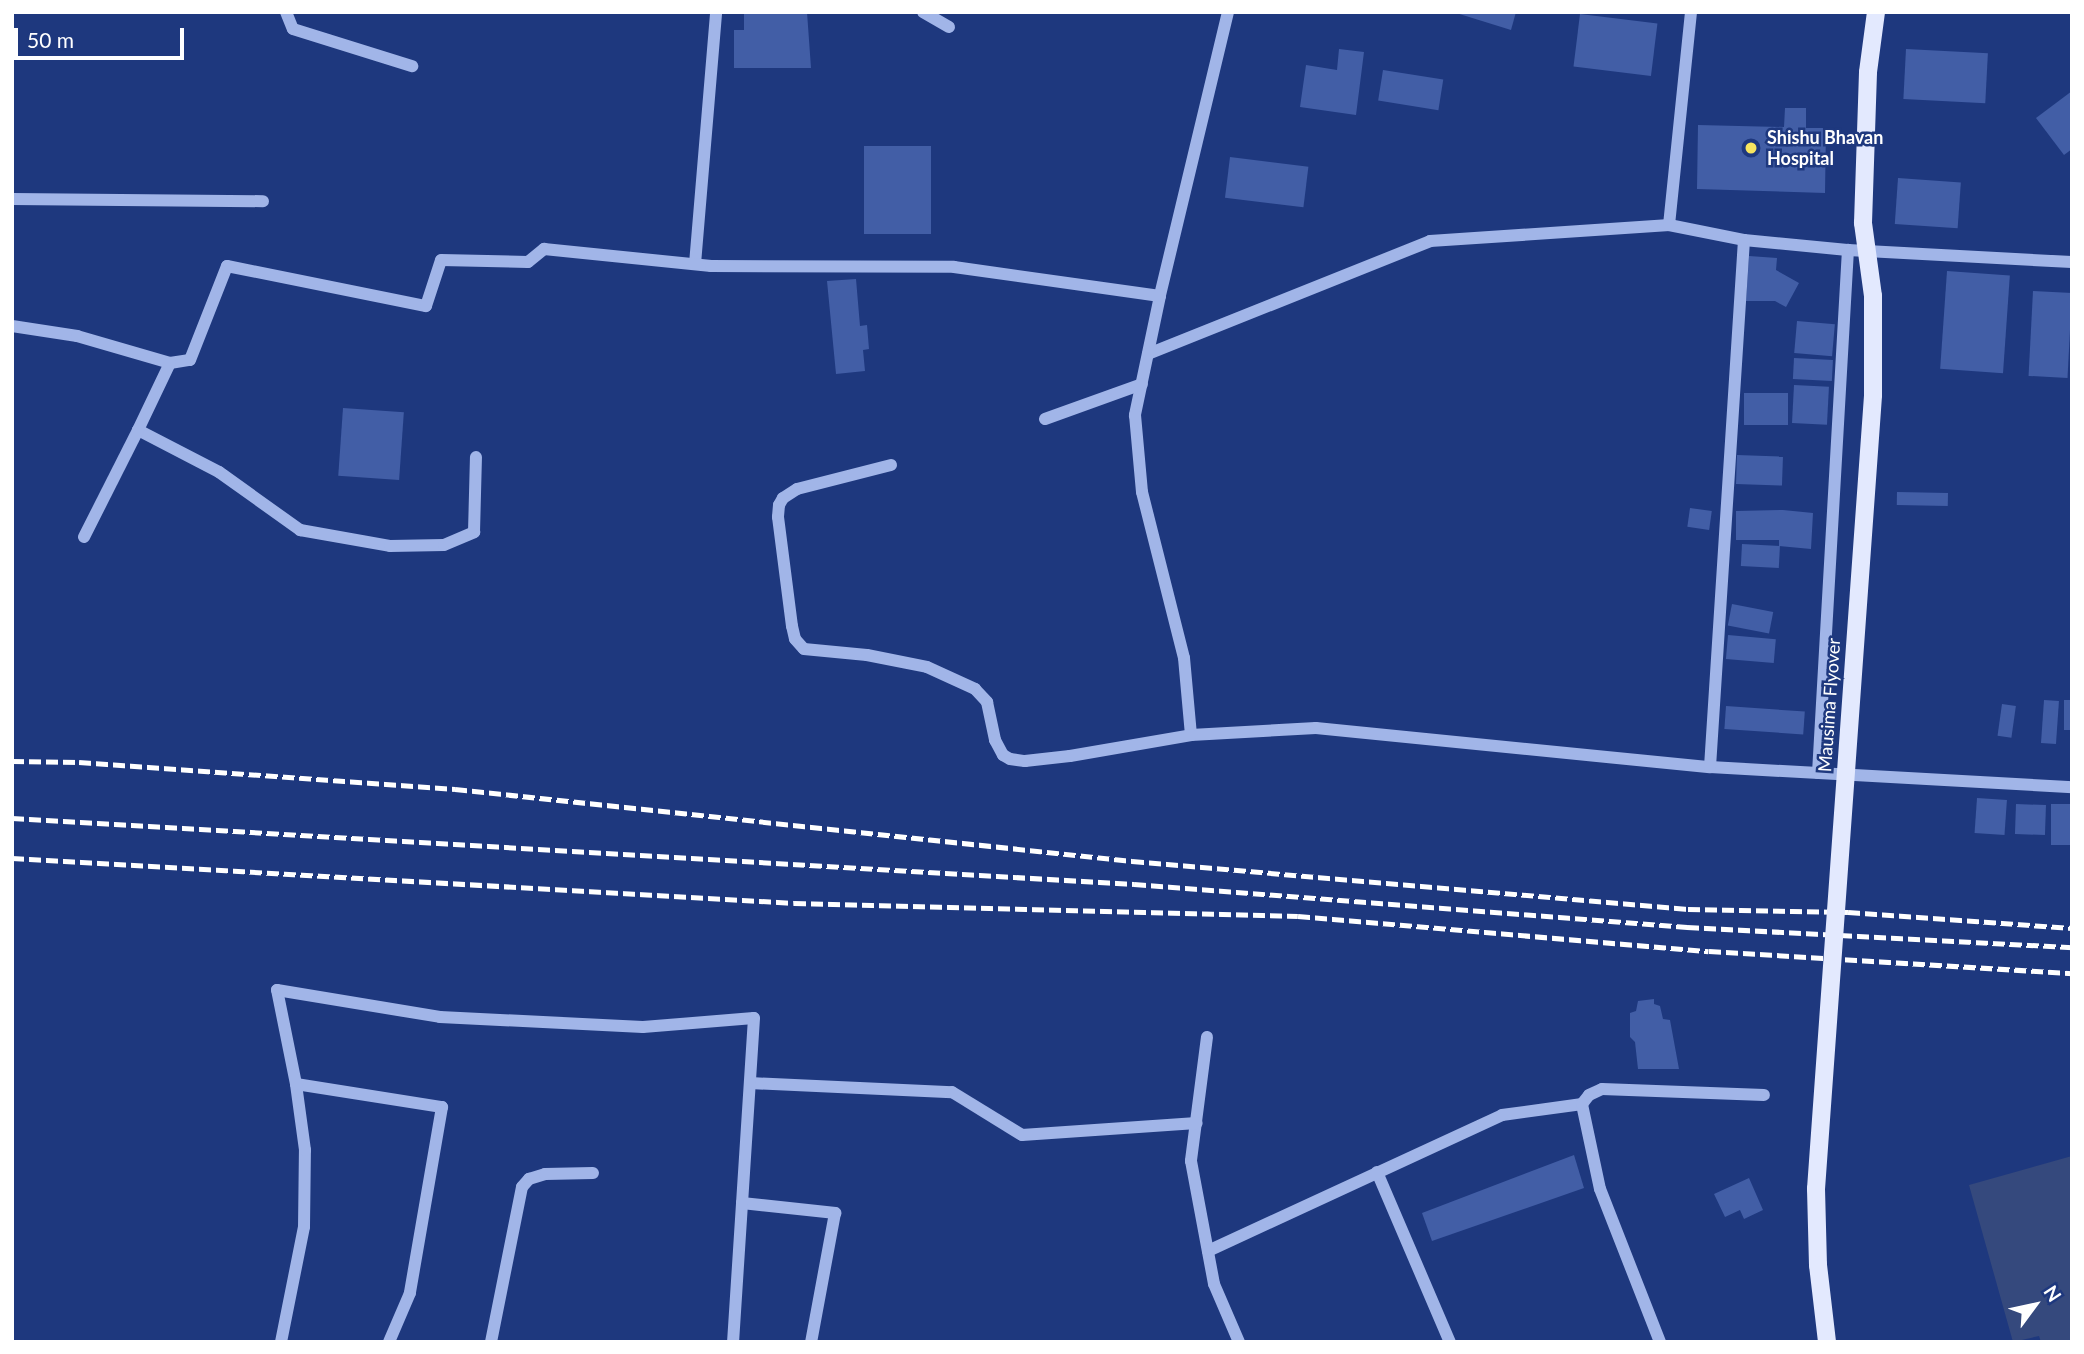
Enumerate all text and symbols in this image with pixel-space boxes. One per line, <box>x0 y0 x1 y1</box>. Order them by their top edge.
scale bar <box>18 14 187 58</box>
text: 50 m <box>27 27 74 52</box>
place label: Shishu Bhavan Hospital <box>1767 127 1883 170</box>
marker: Shishu Bhavan Hospital <box>1741 138 1761 158</box>
street label: Mausima Flyover <box>1814 637 1844 773</box>
north arrow <box>2000 1270 2070 1340</box>
text: N <box>2039 1281 2067 1306</box>

